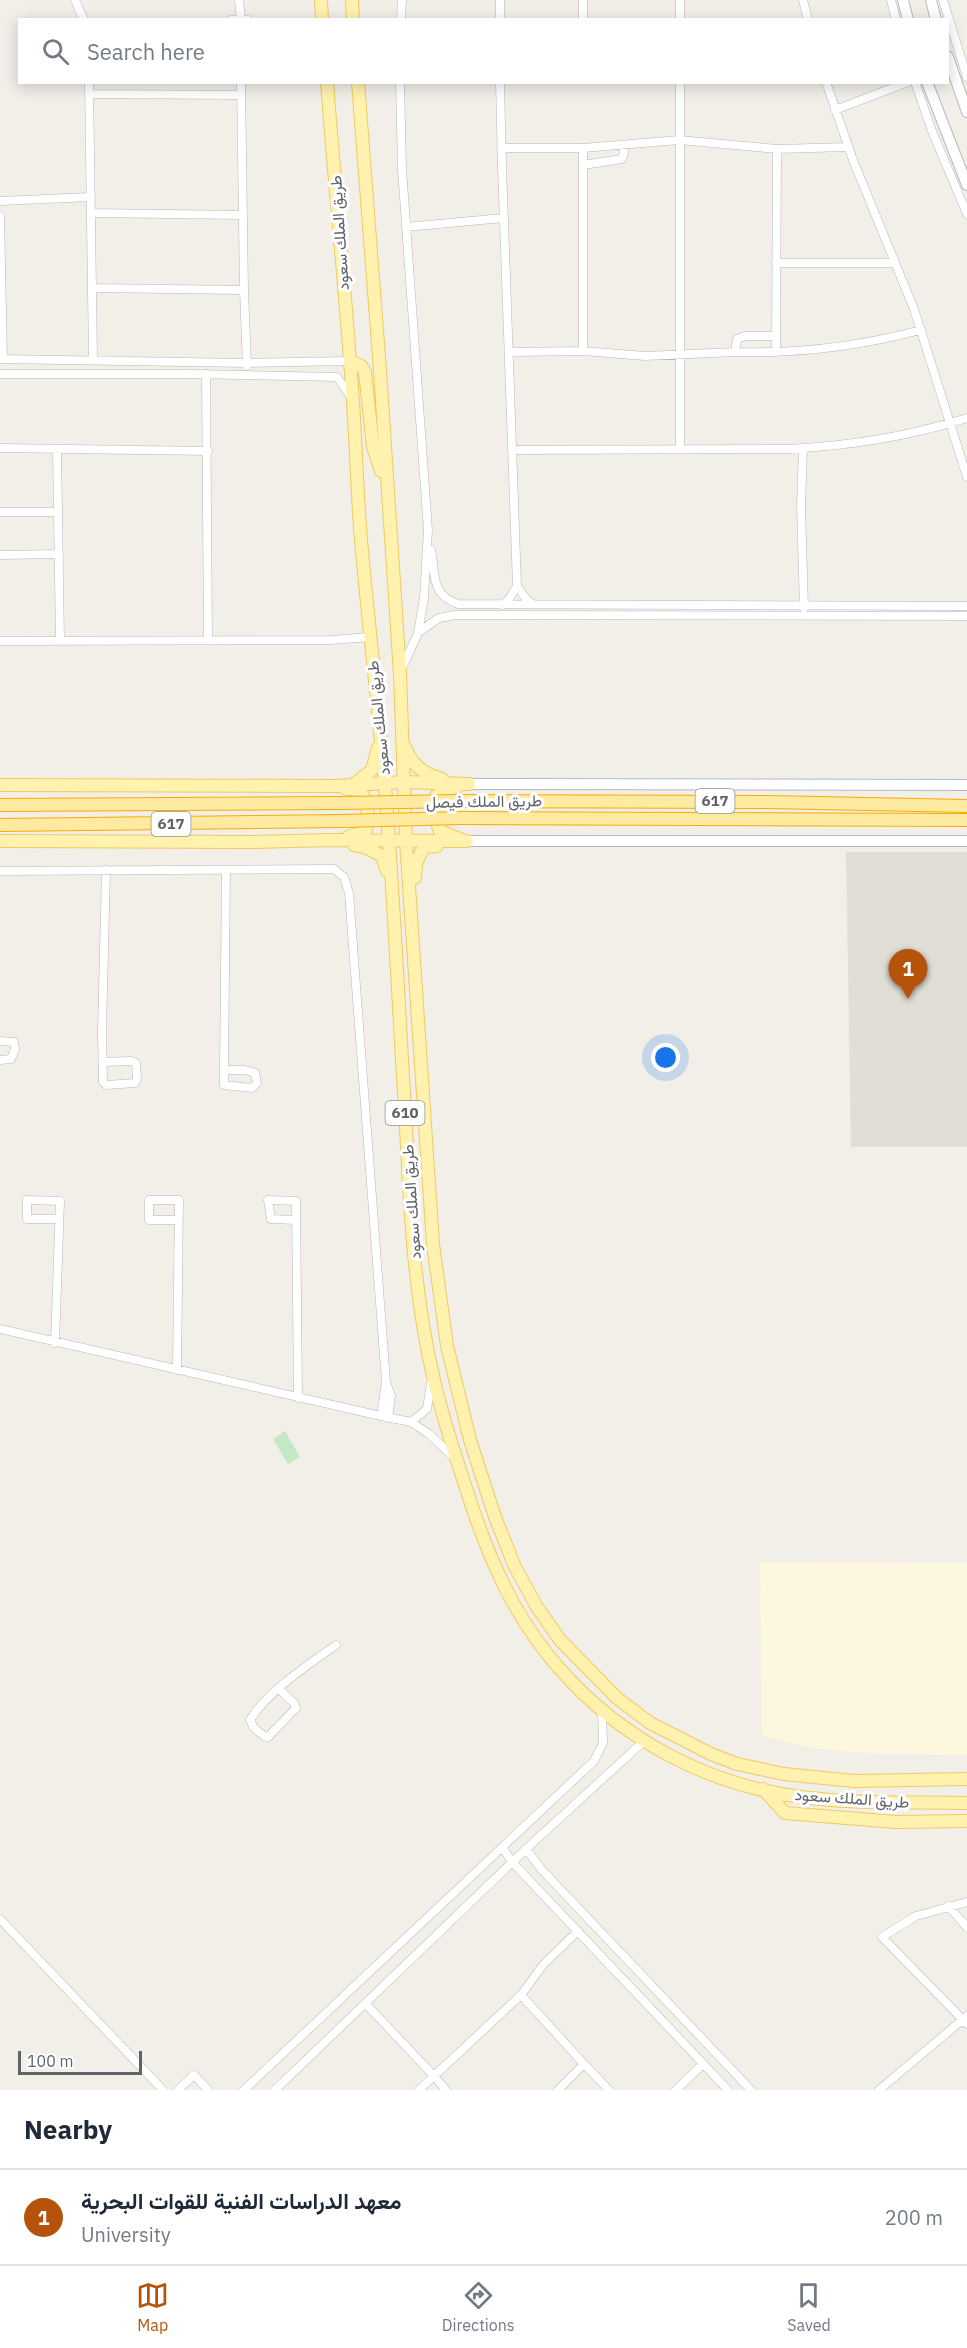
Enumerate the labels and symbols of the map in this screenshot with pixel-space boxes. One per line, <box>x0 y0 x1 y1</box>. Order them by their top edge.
street label: طريق الملك سعود <box>325 175 354 291</box>
street label: طريق الملك سعود <box>362 660 395 776</box>
road number: 617 <box>696 789 734 813</box>
street label: طريق الملك فيصل <box>426 790 542 813</box>
road number: 617 <box>152 812 190 836</box>
pin: 1 <box>888 950 928 999</box>
your location <box>651 1043 680 1072</box>
road number: 610 <box>386 1101 424 1125</box>
street label: طريق الملك سعود <box>397 1144 426 1260</box>
street label: طريق الملك سعود <box>794 1784 910 1813</box>
scale bar <box>18 2048 142 2076</box>

